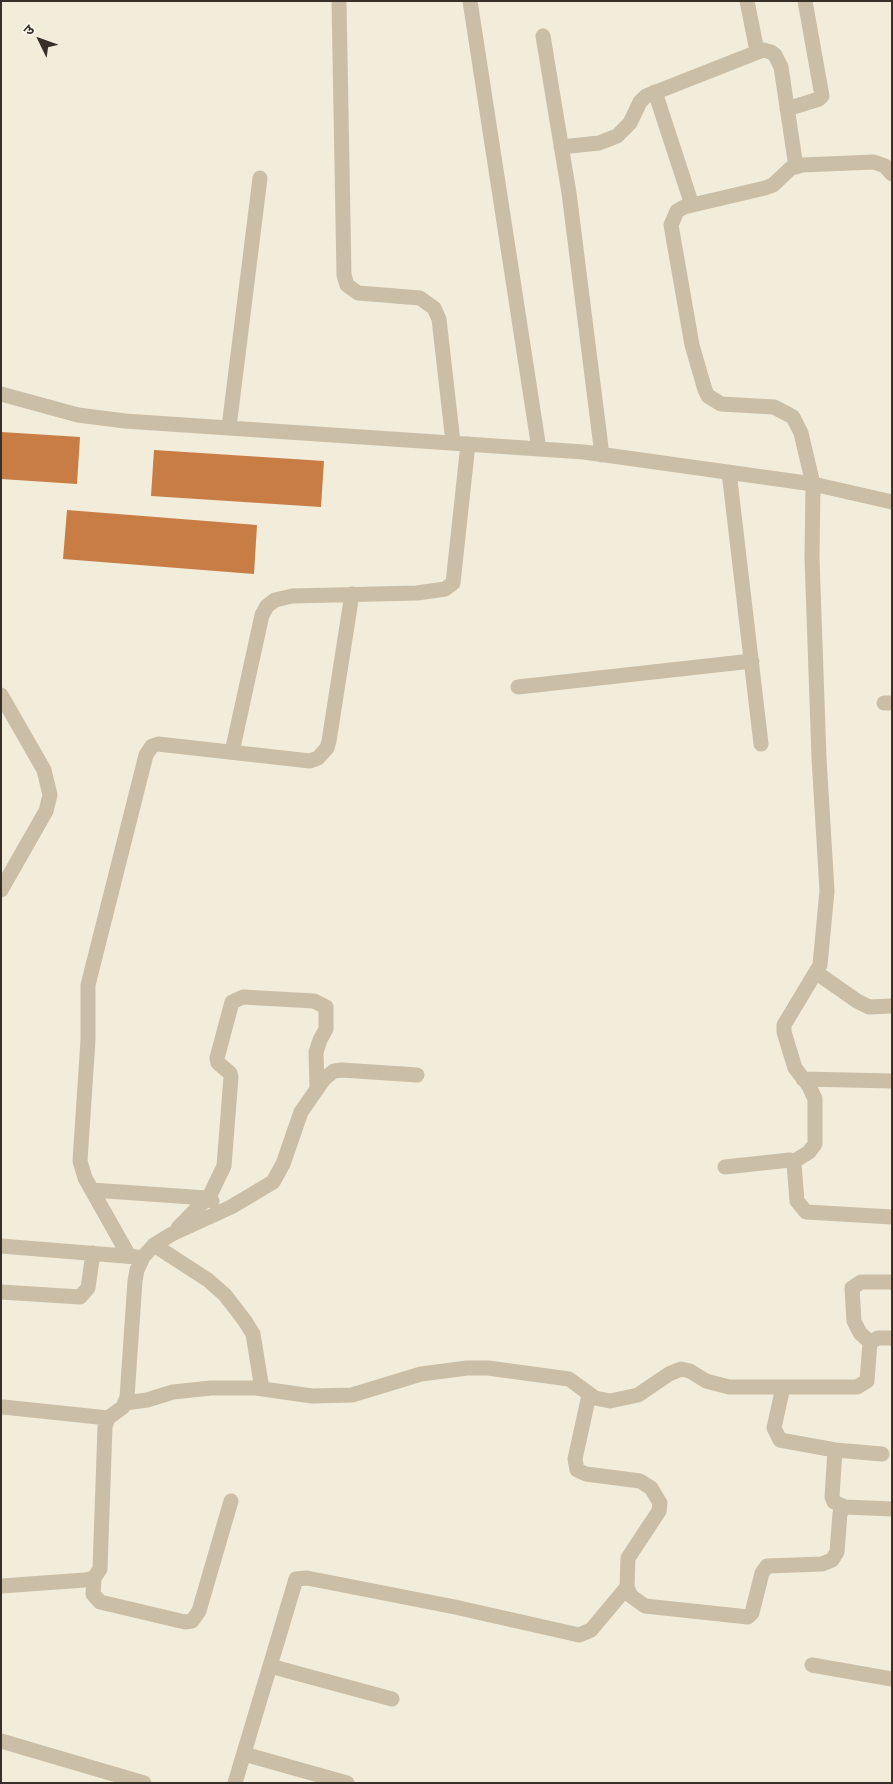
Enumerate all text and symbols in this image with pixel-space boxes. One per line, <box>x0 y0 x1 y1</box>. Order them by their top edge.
north arrow <box>15 15 65 65</box>
text: उ <box>19 21 38 39</box>

